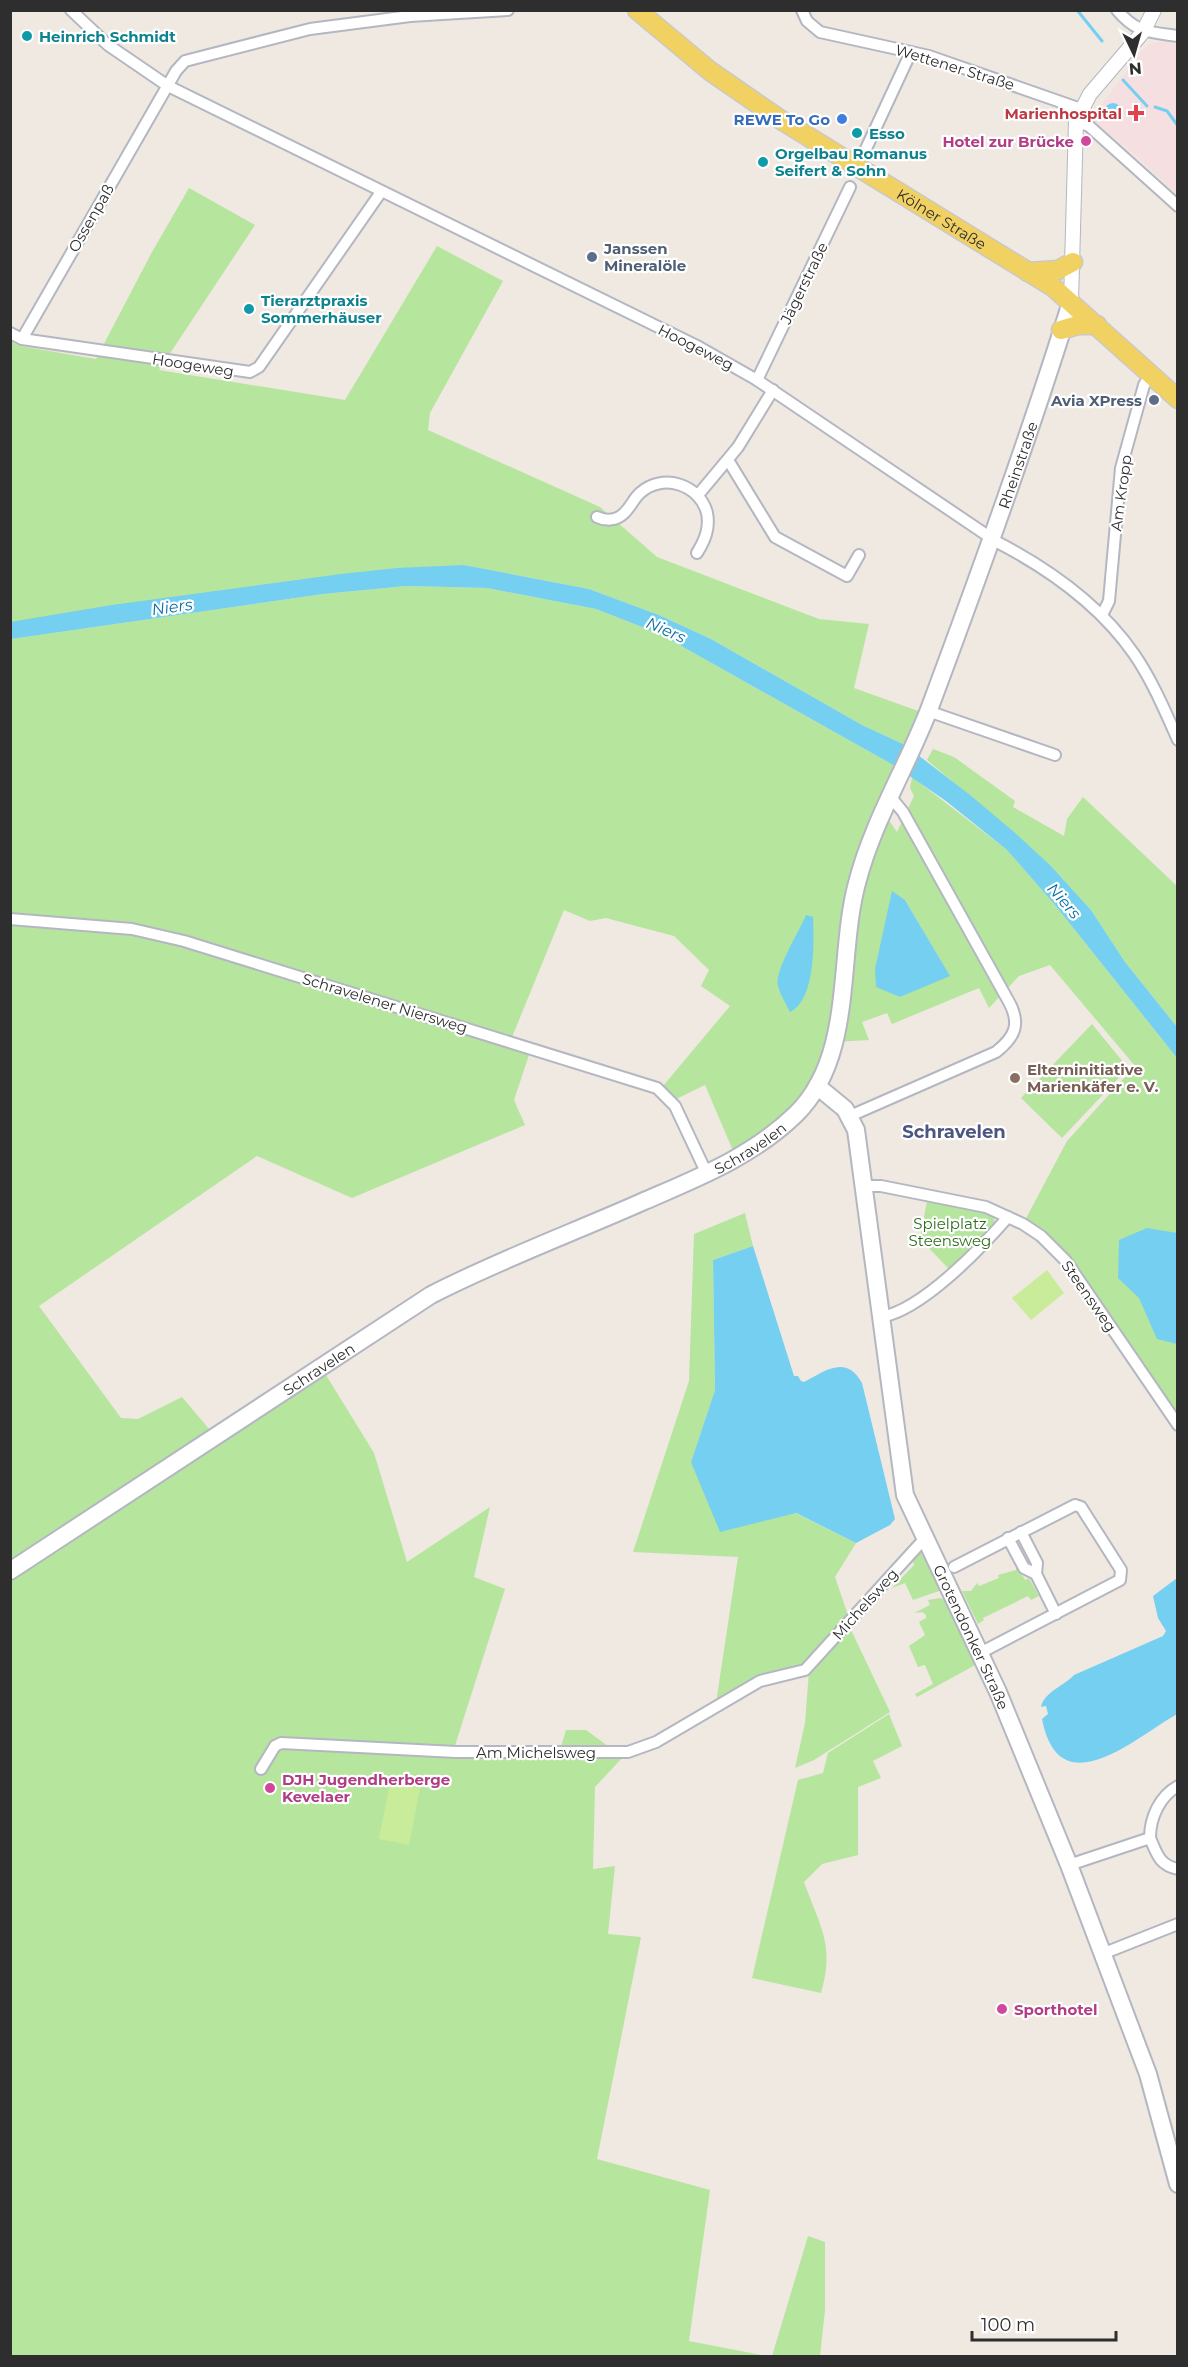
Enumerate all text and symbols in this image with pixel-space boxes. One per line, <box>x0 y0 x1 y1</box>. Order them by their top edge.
north arrow <box>1104 24 1164 84</box>
place label: Heinrich Schmidt <box>39 27 176 46</box>
marker: Heinrich Schmidt <box>20 29 34 43</box>
street label: Wettener Straße <box>893 40 1017 94</box>
text: N <box>1128 58 1143 78</box>
place label: Marienhospital <box>1005 104 1122 123</box>
marker: Marienhospital <box>1127 104 1145 122</box>
place label: REWE To Go <box>734 110 830 129</box>
marker: REWE To Go <box>835 112 849 126</box>
place label: Esso <box>869 124 905 143</box>
marker: Esso <box>850 126 864 140</box>
place label: Hotel zur Brücke <box>942 132 1074 151</box>
marker: Hotel zur Brücke <box>1079 134 1093 148</box>
place label: Orgelbau Romanus Seifert & Sohn <box>775 144 927 180</box>
marker: Orgelbau Romanus Seifert & Sohn <box>756 155 770 169</box>
street label: Ossenpaß <box>64 181 118 255</box>
street label: Kölner Straße <box>893 184 990 253</box>
place label: Janssen Mineralöle <box>603 239 686 275</box>
street label: Jägerstraße <box>776 239 832 328</box>
marker: Janssen Mineralöle <box>585 250 599 264</box>
place label: Tierarztpraxis Sommerhäuser <box>261 291 382 327</box>
marker: Tierarztpraxis Sommerhäuser <box>242 302 256 316</box>
street label: Hoogeweg <box>655 320 737 374</box>
street label: Hoogeweg <box>151 349 235 381</box>
place label: Avia XPress <box>1050 391 1142 410</box>
marker: Avia XPress <box>1147 393 1161 407</box>
street label: Rheinstraße <box>994 419 1041 511</box>
street label: Am Kropp <box>1106 454 1136 532</box>
water label: Niers <box>150 595 194 619</box>
water label: Niers <box>643 613 689 647</box>
water label: Niers <box>1043 879 1085 923</box>
street label: Schravelener Niersweg <box>300 969 470 1037</box>
place label: Elterninitiative Marienkäfer e. V. <box>1027 1060 1158 1096</box>
marker: Elterninitiative Marienkäfer e. V. <box>1008 1071 1022 1085</box>
street label: Schravelen <box>711 1118 790 1178</box>
district label: Schravelen <box>902 1121 1006 1143</box>
park label: Spielplatz Steensweg <box>909 1214 991 1250</box>
street label: Steensweg <box>1057 1257 1121 1335</box>
street label: Schravelen <box>279 1338 358 1399</box>
street label: Grotendonker Straße <box>930 1561 1014 1712</box>
street label: Michelsweg <box>828 1564 902 1644</box>
street label: Am Michelsweg <box>476 1743 596 1762</box>
place label: DJH Jugendherberge Kevelaer <box>282 1770 450 1806</box>
marker: DJH Jugendherberge Kevelaer <box>263 1781 277 1795</box>
place label: Sporthotel <box>1014 2000 1097 2019</box>
marker: Sporthotel <box>995 2002 1009 2016</box>
scale bar <box>972 2304 1116 2342</box>
text: 100 m <box>981 2314 1035 2336</box>

